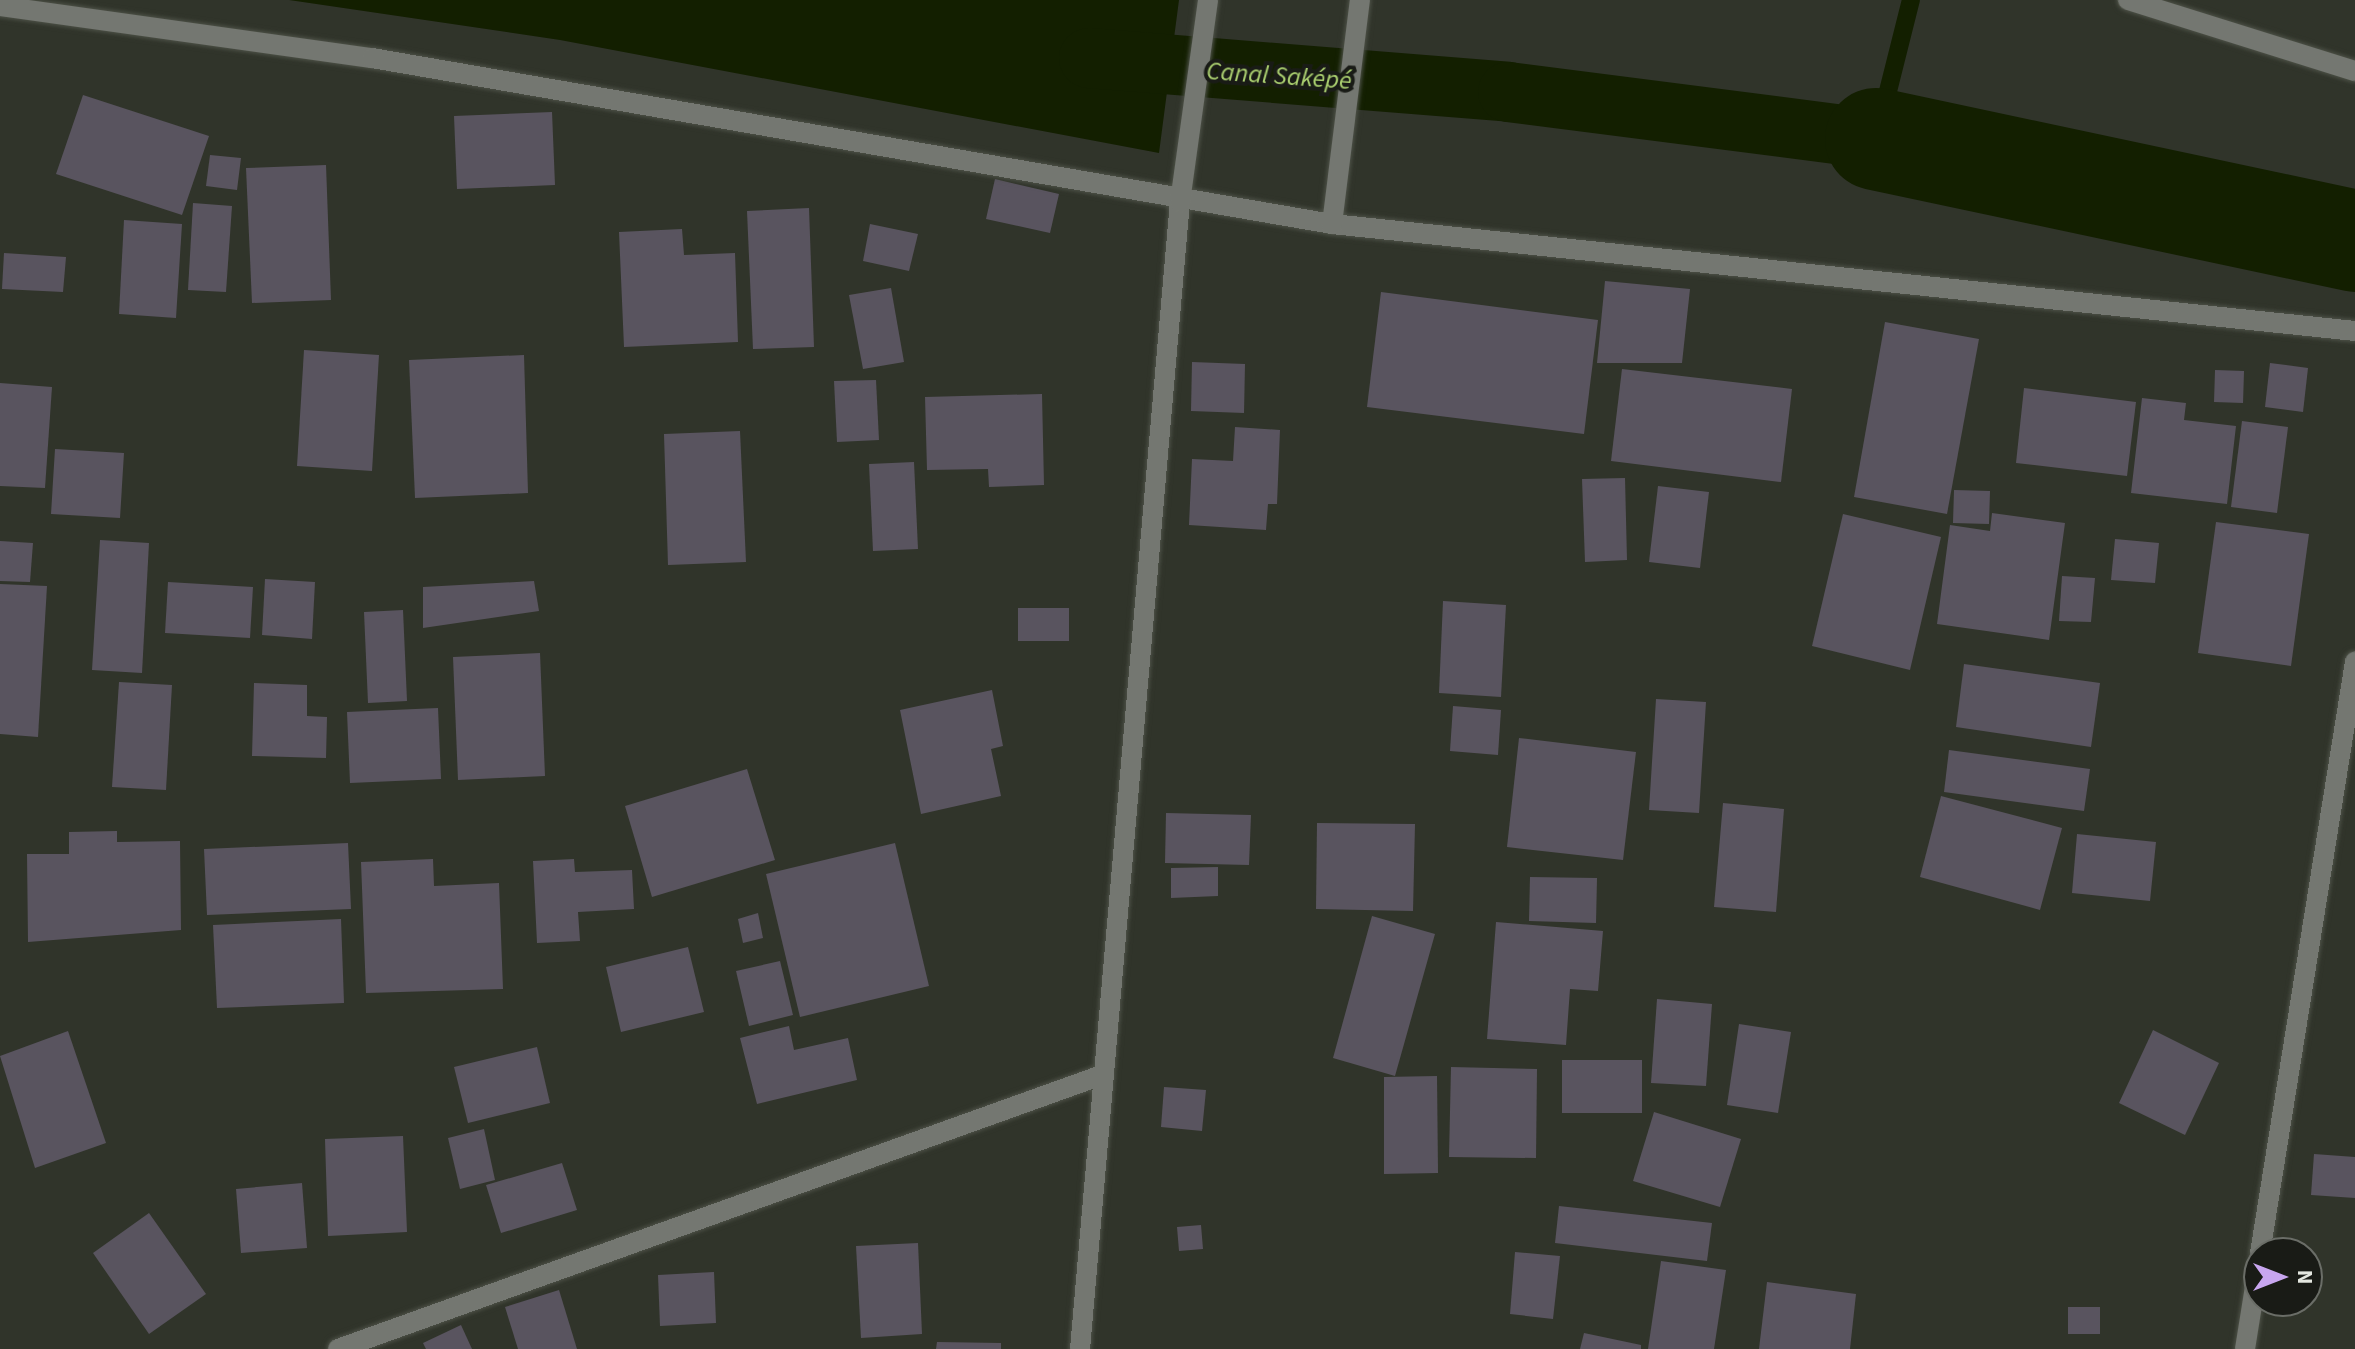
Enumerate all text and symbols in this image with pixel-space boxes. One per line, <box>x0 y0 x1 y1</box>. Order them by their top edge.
water label: Canal Saképé <box>1205 55 1353 97</box>
north arrow <box>2243 1237 2323 1317</box>
text: N <box>2289 1270 2321 1284</box>

